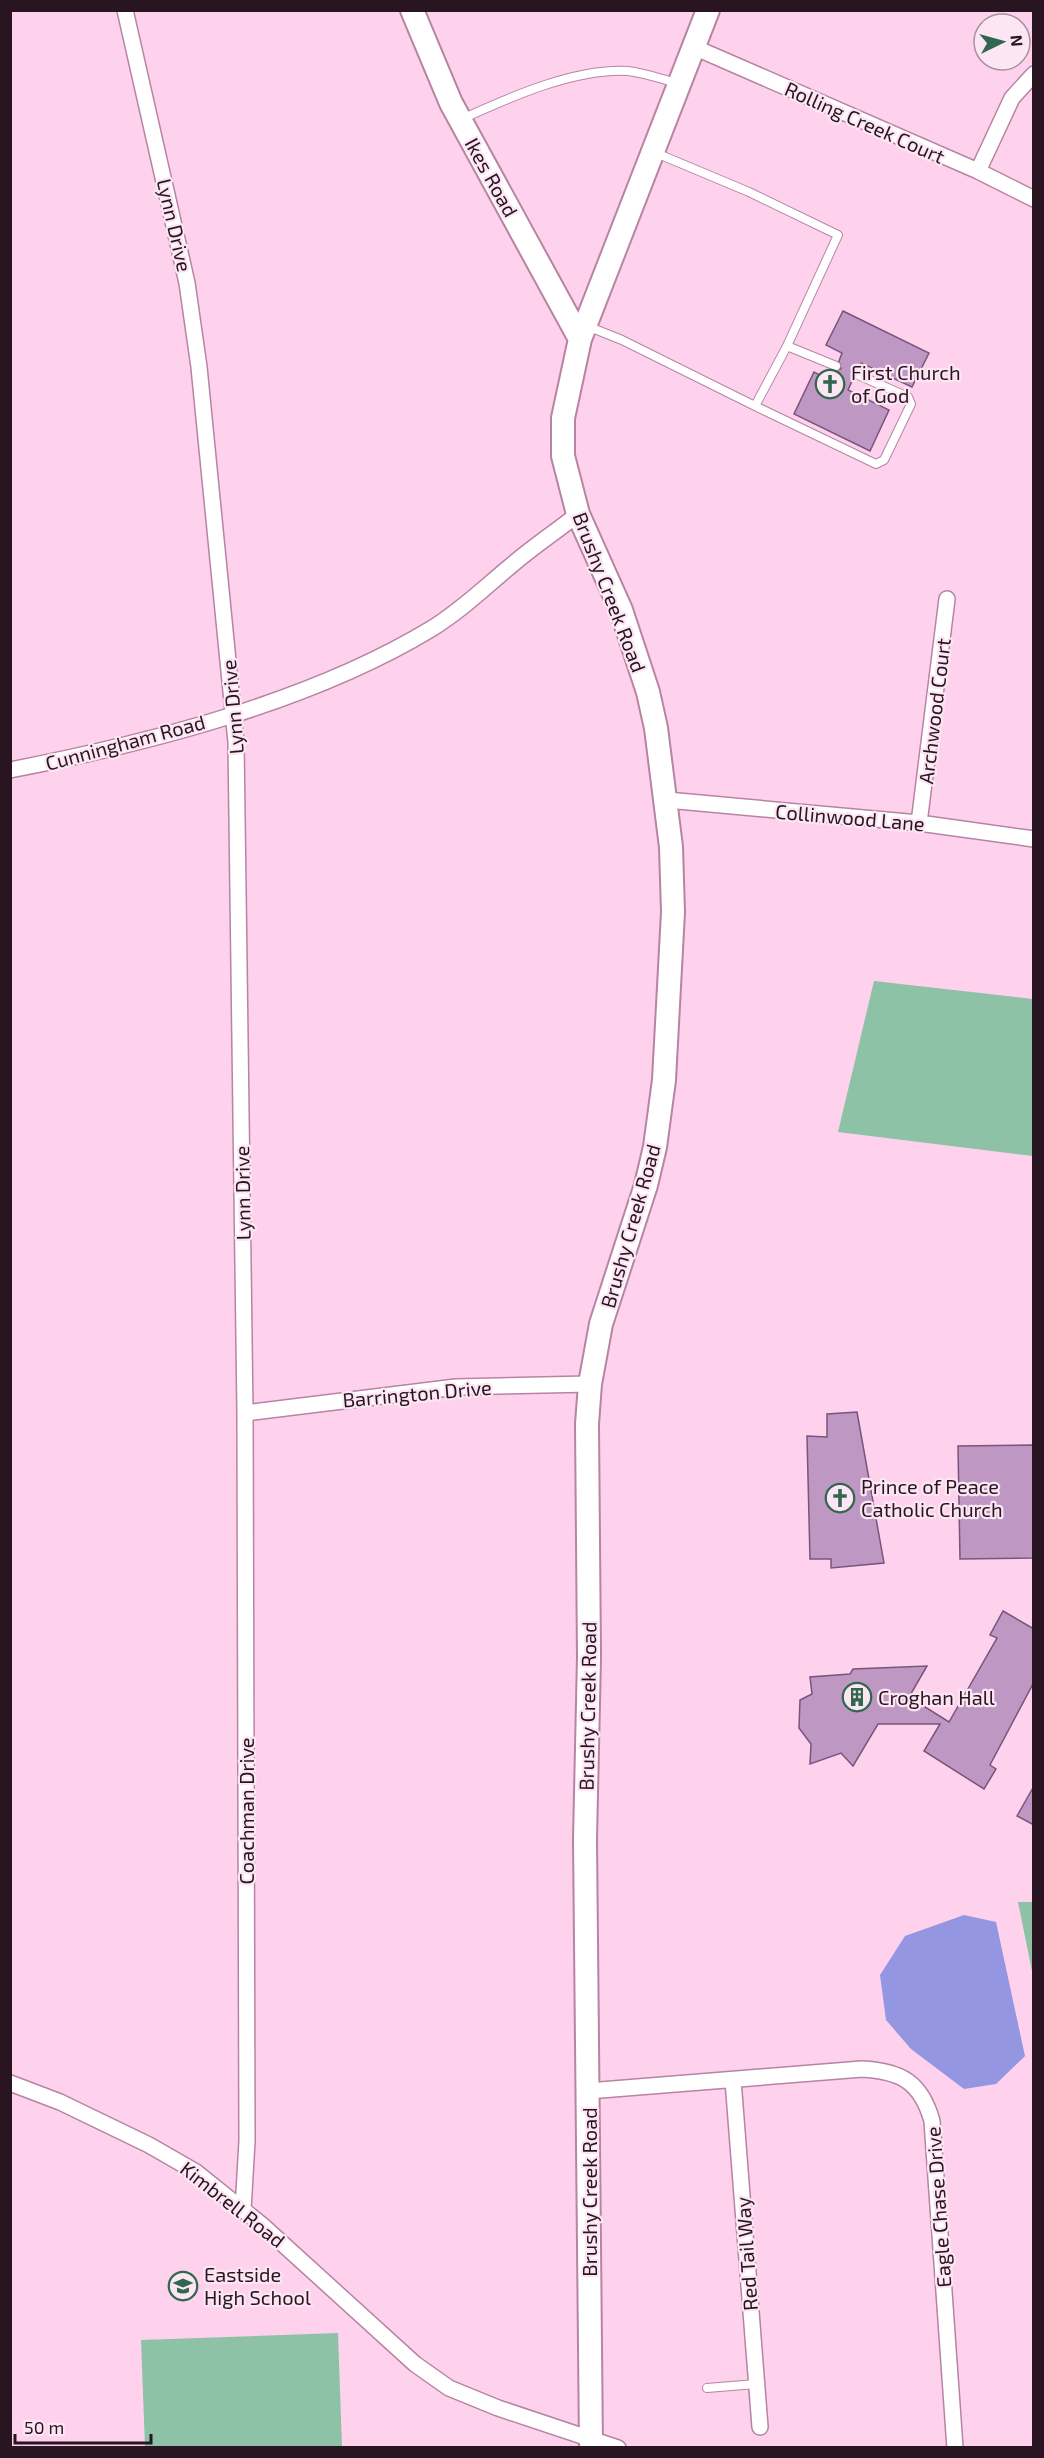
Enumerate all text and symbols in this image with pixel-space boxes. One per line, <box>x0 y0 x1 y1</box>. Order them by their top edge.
north arrow <box>972 12 1032 72</box>
text: N <box>1007 34 1027 47</box>
street label: Rolling Creek Court <box>781 76 949 168</box>
street label: Ikes Road <box>461 133 523 221</box>
street label: Lynn Drive <box>153 176 197 274</box>
place label: First Church of God <box>851 360 961 407</box>
church icon: First Church of God <box>814 368 846 400</box>
street label: Brushy Creek Road <box>568 509 652 675</box>
street label: Archwood Court <box>913 636 955 785</box>
street label: Lynn Drive <box>216 659 248 755</box>
street label: Cunningham Road <box>42 709 208 775</box>
street label: Collinwood Lane <box>774 799 926 835</box>
street label: Brushy Creek Road <box>595 1141 665 1311</box>
street label: Lynn Drive <box>229 1145 255 1241</box>
street label: Barrington Drive <box>341 1375 493 1411</box>
place label: Prince of Peace Catholic Church <box>861 1474 1003 1521</box>
church icon: Prince of Peace Catholic Church <box>824 1482 856 1514</box>
street label: Brushy Creek Road <box>574 1621 600 1791</box>
building icon: Croghan Hall <box>841 1681 873 1713</box>
place label: Croghan Hall <box>878 1685 995 1709</box>
street label: Coachman Drive <box>234 1737 258 1885</box>
street label: Brushy Creek Road <box>577 2107 601 2277</box>
street label: Eagle Chase Drive <box>920 2126 956 2288</box>
street label: Kimbrell Road <box>176 2156 290 2252</box>
street label: Red Tail Way <box>730 2196 762 2312</box>
place label: Eastside High School <box>204 2262 311 2309</box>
school or university icon: Eastside High School <box>167 2270 199 2302</box>
scale bar <box>15 2407 152 2445</box>
text: 50 m <box>24 2416 64 2438</box>

